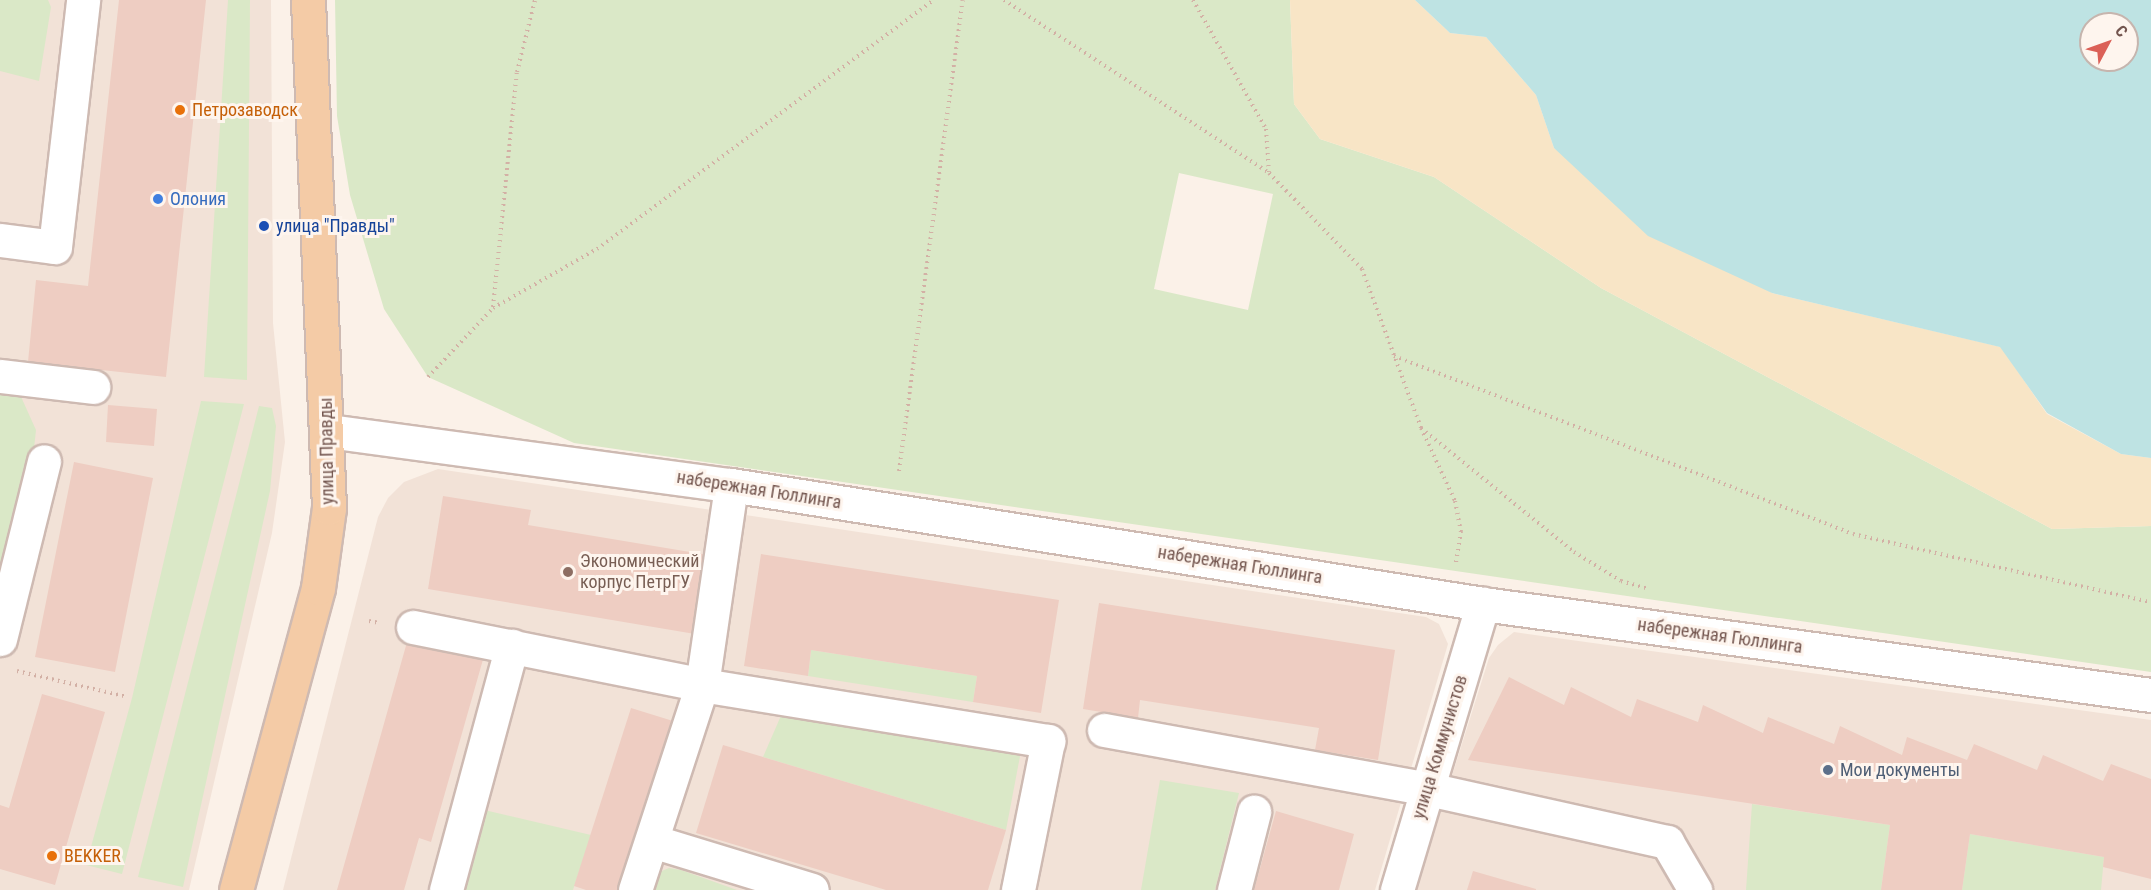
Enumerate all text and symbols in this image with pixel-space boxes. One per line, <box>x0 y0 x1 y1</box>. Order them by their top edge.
north arrow <box>2079 12 2139 72</box>
text: С <box>2111 21 2132 41</box>
place label: Петрозаводск <box>192 99 298 121</box>
marker: Петрозаводск <box>173 103 187 117</box>
place label: Олония <box>170 188 226 210</box>
marker: Олония <box>151 192 165 206</box>
place label: улица "Правды" <box>276 215 395 237</box>
marker: улица "Правды" <box>257 219 271 233</box>
street label: улица Правды <box>315 397 339 505</box>
street label: набережная Гюллинга <box>675 466 843 514</box>
street label: набережная Гюллинга <box>1156 541 1324 589</box>
place label: Экономический корпус ПетрГУ <box>580 551 699 594</box>
marker: Экономический корпус ПетрГУ <box>561 565 575 579</box>
street label: набережная Гюллинга <box>1636 614 1804 658</box>
street label: улица Коммунистов <box>1408 672 1472 822</box>
place label: Мои документы <box>1840 759 1960 781</box>
marker: Мои документы <box>1821 763 1835 777</box>
place label: BEKKER <box>64 845 121 867</box>
marker: BEKKER <box>45 849 59 863</box>

